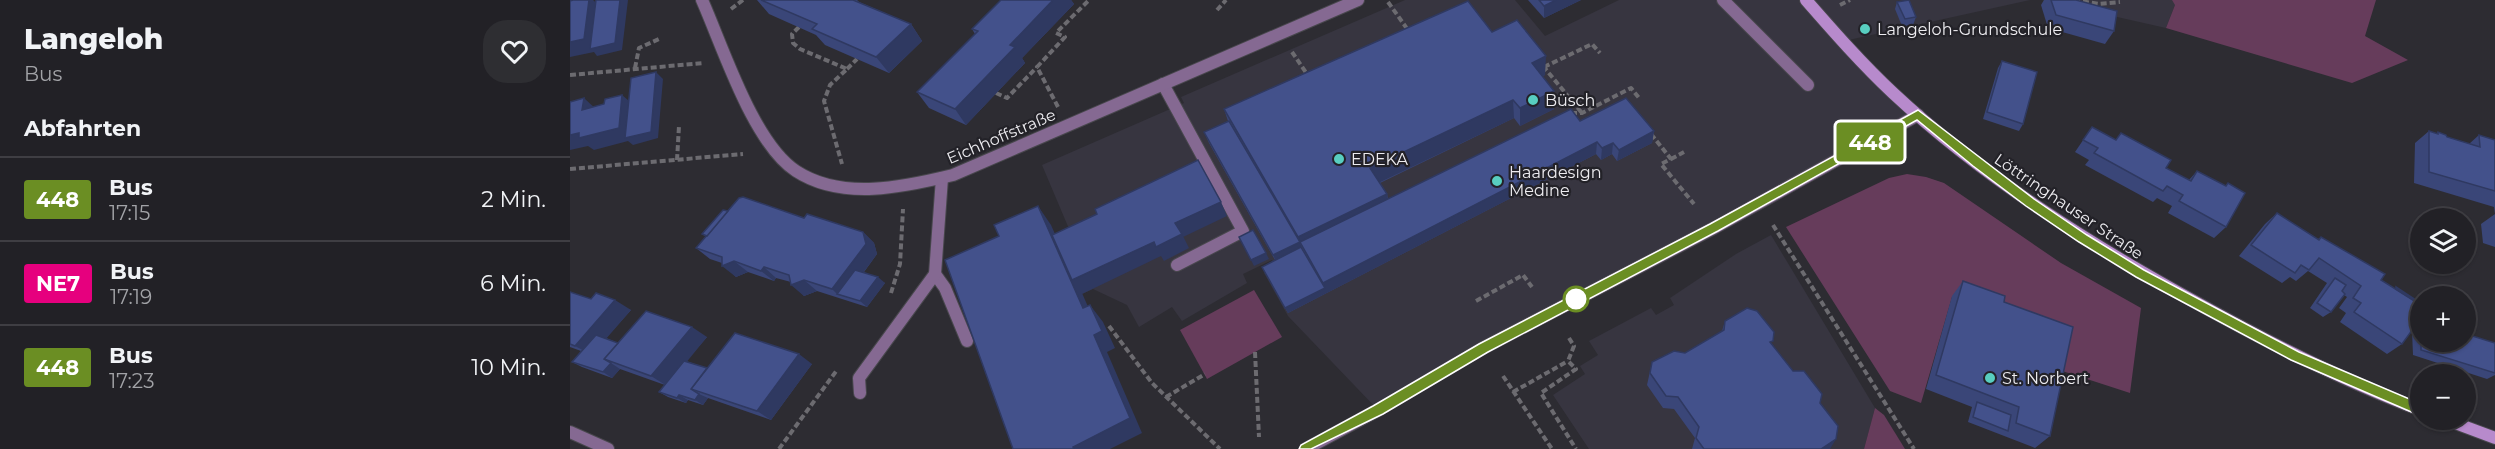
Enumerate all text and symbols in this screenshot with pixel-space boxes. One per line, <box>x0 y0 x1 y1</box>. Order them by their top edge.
button: heart <box>483 20 546 83</box>
place label: Langeloh-Grundschule <box>1877 20 2062 39</box>
text: Langeloh <box>24 22 163 56</box>
marker: Langeloh-Grundschule <box>1858 22 1872 36</box>
text: Bus <box>24 62 62 86</box>
place label: Büsch <box>1545 91 1595 110</box>
marker: Büsch <box>1526 93 1540 107</box>
street label: Eichhoffstraße <box>944 105 1058 168</box>
text: Abfahrten <box>24 115 141 142</box>
line badge: 448 <box>1836 122 1904 162</box>
text: 448 <box>1848 130 1892 155</box>
street label: Löttringhauser Straße <box>1991 149 2147 263</box>
place label: EDEKA <box>1351 150 1409 169</box>
marker: EDEKA <box>1332 152 1346 166</box>
place label: Haardesign Medine <box>1509 163 1602 200</box>
text: Bus <box>109 174 153 201</box>
marker: Haardesign Medine <box>1490 174 1504 188</box>
text: 2 Min. <box>481 186 546 213</box>
text: 448 <box>36 187 79 212</box>
text: 17:15 <box>109 201 150 225</box>
map controls <box>2410 208 2476 430</box>
button: layers <box>2410 208 2476 274</box>
text: Bus <box>110 258 154 285</box>
text: 6 Min. <box>480 270 546 297</box>
text: NE7 <box>36 271 80 296</box>
text: 17:19 <box>110 285 152 309</box>
unlabelled marker <box>1563 286 1589 312</box>
button: + <box>2410 286 2476 352</box>
text: Bus <box>109 342 153 369</box>
text: 10 Min. <box>471 354 546 381</box>
text: 448 <box>36 355 79 380</box>
button: − <box>2410 364 2476 430</box>
text: 17:23 <box>109 369 155 393</box>
place label: St. Norbert <box>2002 369 2090 388</box>
marker: St. Norbert <box>1983 371 1997 385</box>

